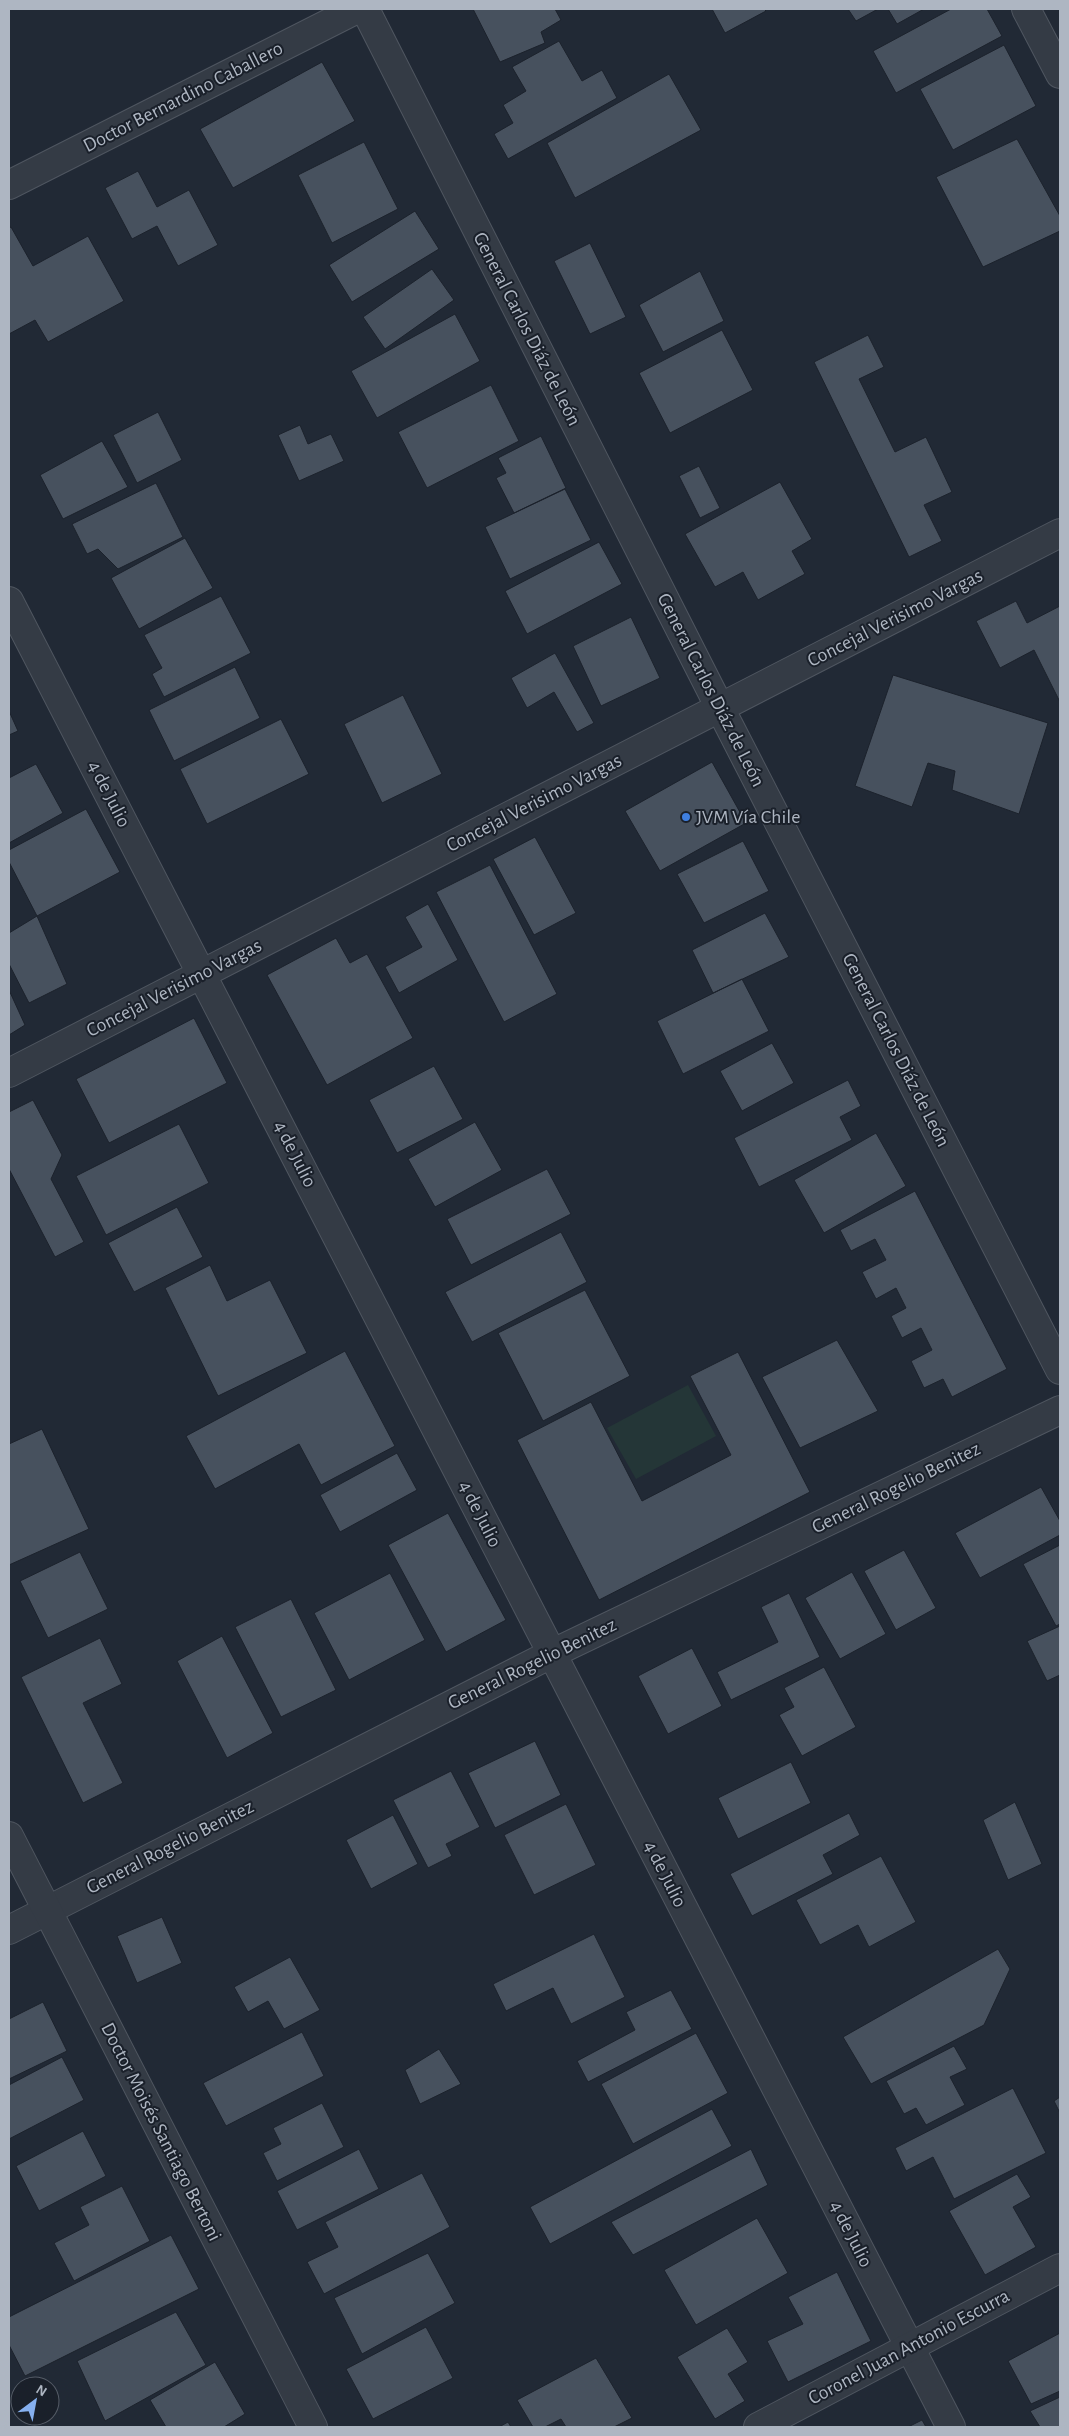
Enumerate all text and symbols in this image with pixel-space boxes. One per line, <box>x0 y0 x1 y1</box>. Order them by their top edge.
street label: Doctor Bernardino Caballero <box>80 38 286 156</box>
street label: General Carlos Diáz de León <box>469 229 585 429</box>
street label: Concejal Verisimo Vargas <box>804 565 986 671</box>
street label: General Carlos Diáz de León <box>653 590 769 790</box>
street label: Concejal Verisimo Vargas <box>443 750 625 856</box>
street label: 4 de Julio <box>84 758 134 830</box>
place label: JVM Vía Chile <box>696 807 800 827</box>
marker: JVM Vía Chile <box>680 811 692 823</box>
street label: Concejal Verisimo Vargas <box>83 935 265 1041</box>
street label: General Carlos Diáz de León <box>838 950 954 1150</box>
street label: 4 de Julio <box>270 1118 320 1190</box>
street label: General Rogelio Benitez <box>809 1439 983 1537</box>
street label: 4 de Julio <box>455 1478 505 1550</box>
street label: General Rogelio Benitez <box>445 1615 619 1713</box>
street label: General Rogelio Benitez <box>83 1796 257 1898</box>
street label: 4 de Julio <box>640 1838 690 1910</box>
street label: Doctor Moisés Santiago Bertoni <box>97 2020 225 2244</box>
street label: 4 de Julio <box>826 2198 876 2270</box>
street label: Coronel Juan Antonio Escurra <box>805 2285 1013 2409</box>
north arrow <box>10 2376 60 2426</box>
text: N <box>34 2382 49 2399</box>

